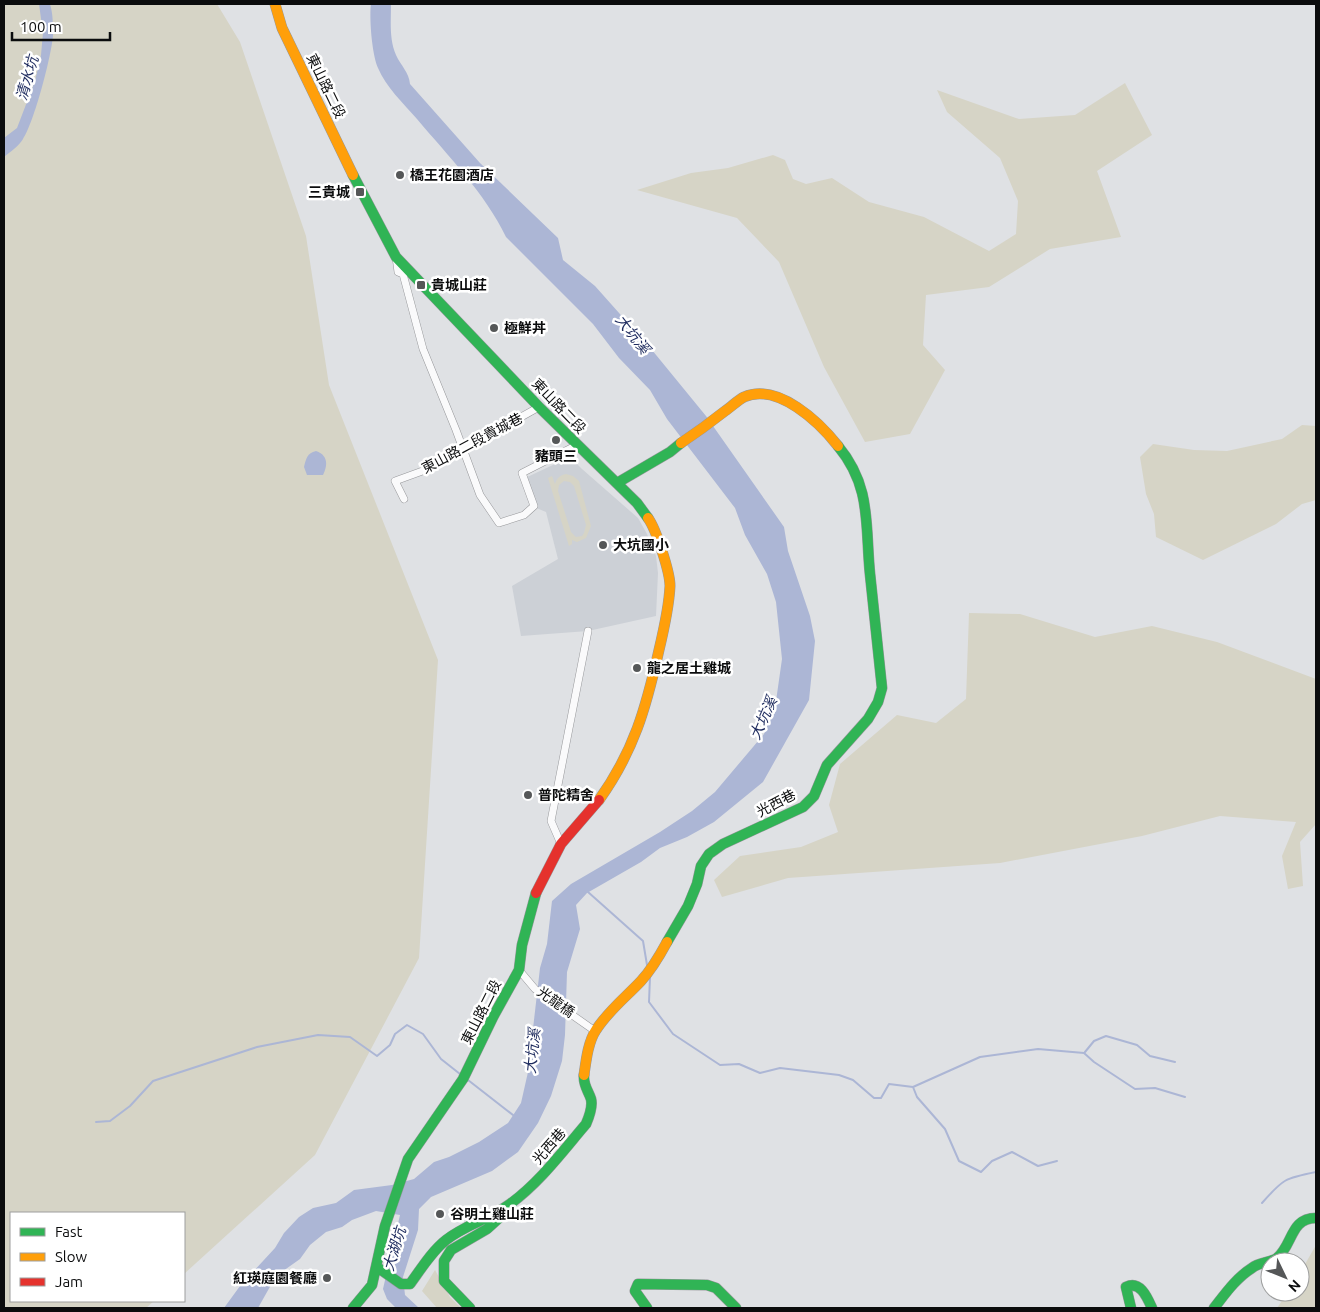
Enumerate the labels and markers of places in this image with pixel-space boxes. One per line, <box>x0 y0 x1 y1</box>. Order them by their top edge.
place label: 橋王花園酒店 <box>410 167 494 183</box>
marker: 橋王花園酒店 <box>394 169 406 181</box>
place label: 三貴城 <box>308 184 350 200</box>
marker: 三貴城 <box>354 186 366 198</box>
place label: 貴城山莊 <box>431 277 487 293</box>
marker: 貴城山莊 <box>415 279 427 291</box>
place label: 極鮮丼 <box>504 320 546 336</box>
marker: 極鮮丼 <box>488 322 500 334</box>
marker: 豬頭三 <box>550 434 562 446</box>
place label: 豬頭三 <box>535 448 577 464</box>
place label: 大坑國小 <box>613 537 669 553</box>
marker: 大坑國小 <box>597 539 609 551</box>
place label: 龍之居土雞城 <box>647 660 731 676</box>
marker: 龍之居土雞城 <box>631 662 643 674</box>
place label: 普陀精舍 <box>538 787 594 803</box>
marker: 普陀精舍 <box>522 789 534 801</box>
place label: 谷明土雞山莊 <box>450 1206 534 1222</box>
marker: 谷明土雞山莊 <box>434 1208 446 1220</box>
place label: 紅瑛庭園餐廳 <box>233 1270 317 1286</box>
marker: 紅瑛庭園餐廳 <box>321 1272 333 1284</box>

